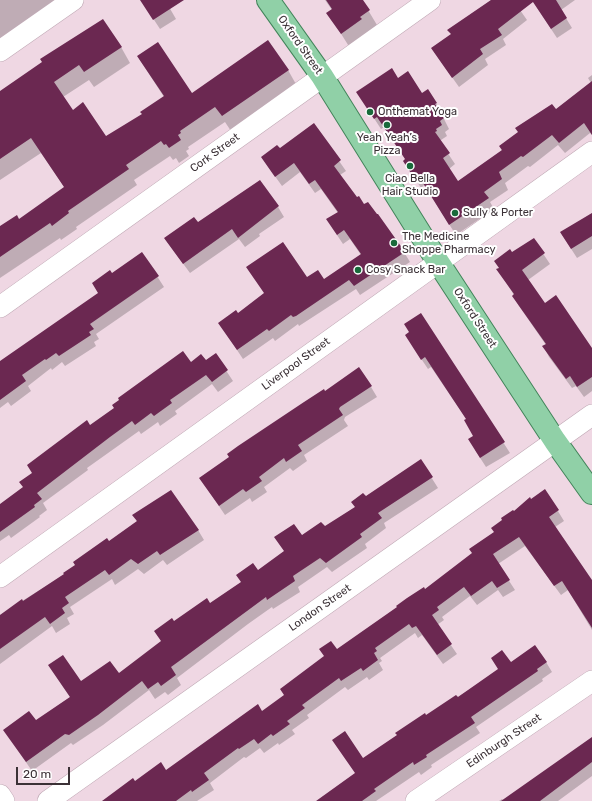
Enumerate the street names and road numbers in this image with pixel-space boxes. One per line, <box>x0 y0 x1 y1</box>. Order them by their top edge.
street label: Oxford Street <box>275 13 325 77</box>
street label: Cork Street <box>188 131 242 175</box>
street label: Oxford Street <box>451 286 499 350</box>
street label: Liverpool Street <box>259 335 333 393</box>
street label: London Street <box>286 582 354 634</box>
street label: Edinburgh Street <box>464 711 544 771</box>

